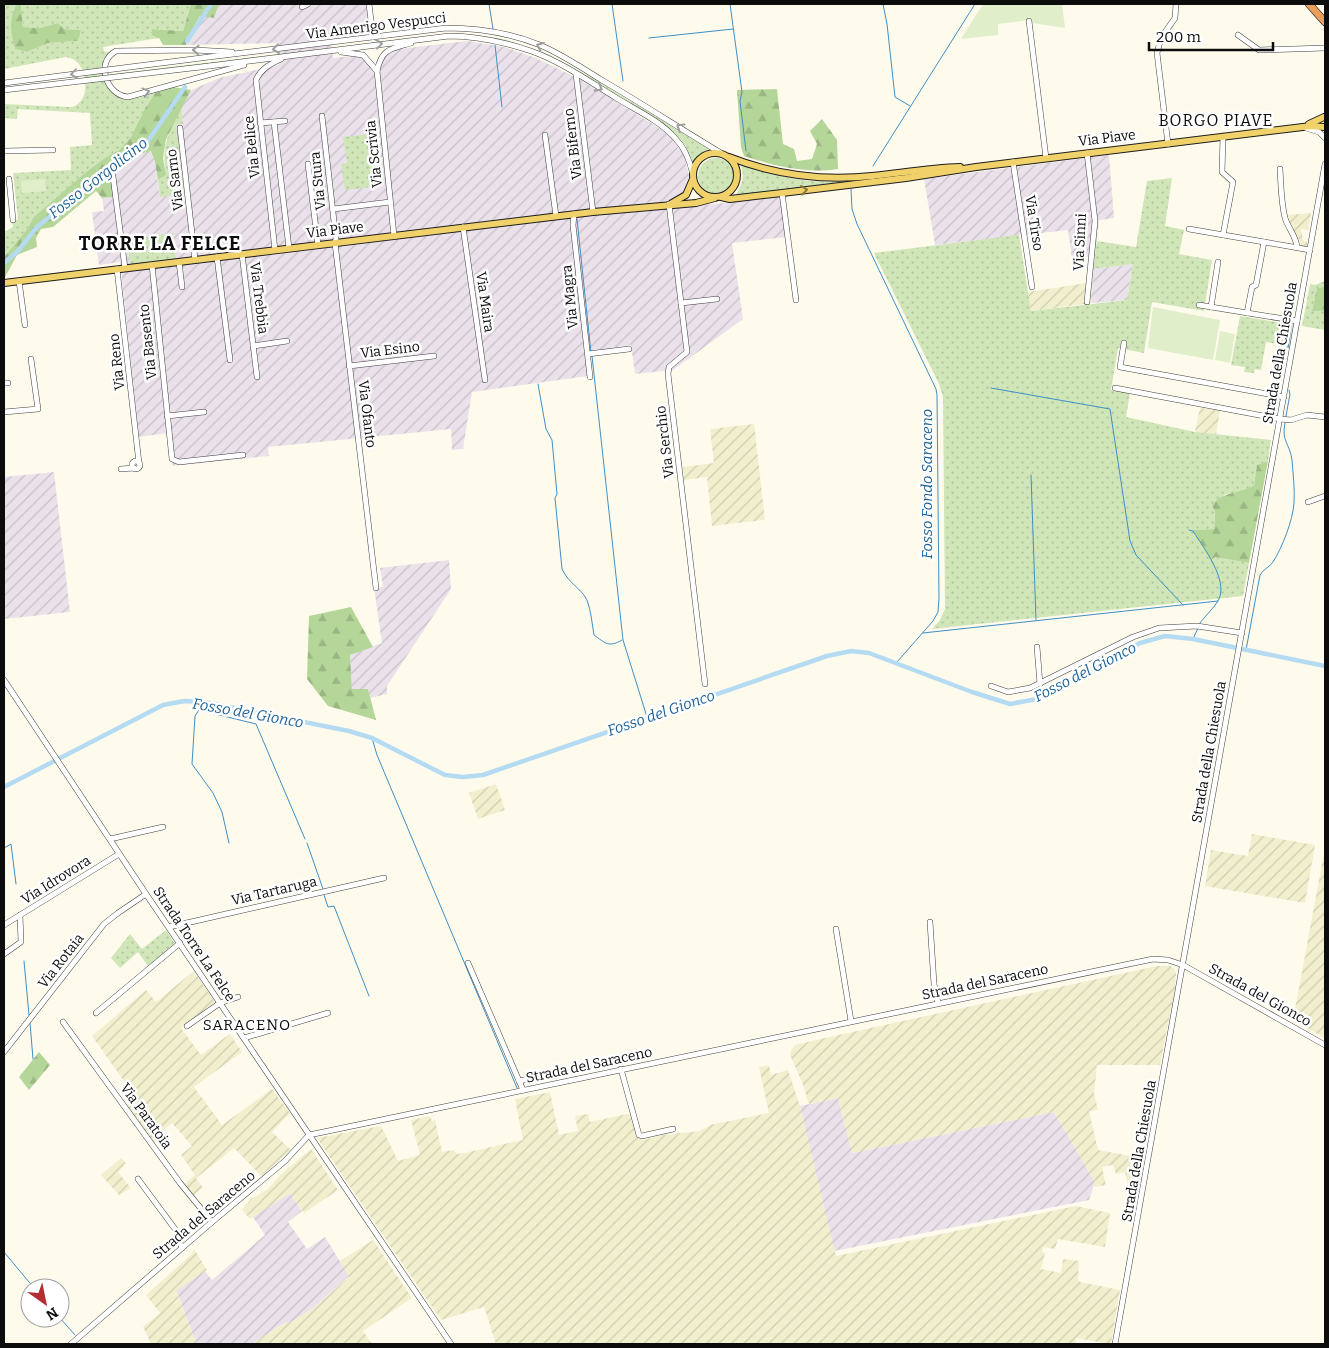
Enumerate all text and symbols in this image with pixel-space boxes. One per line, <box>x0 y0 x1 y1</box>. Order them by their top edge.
street label: Via Amerigo Vespucci <box>305 9 447 43</box>
scale bar <box>1149 20 1273 52</box>
text: 200 m <box>1156 28 1201 46</box>
one-way arrow <box>375 39 383 50</box>
one-way arrow <box>536 42 545 52</box>
one-way arrow <box>272 43 280 54</box>
one-way arrow <box>192 45 200 55</box>
one-way arrow <box>69 69 78 79</box>
one-way arrow <box>594 81 603 91</box>
one-way arrow <box>142 87 150 97</box>
street label: Via Biferno <box>560 107 586 181</box>
district label: BORGO PIAVE <box>1159 111 1273 130</box>
street label: Via Belice <box>240 115 264 179</box>
street label: Via Scrivia <box>362 119 386 188</box>
one-way arrow <box>677 124 686 134</box>
street label: Via Piave <box>1077 126 1137 150</box>
water label: Fosso Gorgolicino <box>45 134 151 222</box>
street label: Via Sarno <box>163 148 187 212</box>
street label: Via Stura <box>306 150 330 211</box>
one-way arrow <box>800 186 808 196</box>
street label: Via Tirso <box>1021 194 1047 252</box>
street label: Via Sinni <box>1070 213 1090 271</box>
street label: Via Piave <box>305 218 365 242</box>
district label: TORRE LA FELCE <box>79 232 241 255</box>
street label: Via Trebbia <box>246 261 272 335</box>
street label: Via Magra <box>558 264 582 330</box>
street label: Via Maira <box>472 271 498 334</box>
street label: Strada della Chiesuola <box>1259 280 1301 425</box>
street label: Via Basento <box>136 303 160 381</box>
street label: Via Reno <box>106 333 128 391</box>
street label: Via Esino <box>359 338 421 362</box>
street label: Via Ofanto <box>354 379 380 449</box>
street label: Via Serchio <box>652 405 678 479</box>
water label: Fosso Fondo Saraceno <box>918 409 936 559</box>
water label: Fosso del Gionco <box>1031 638 1139 706</box>
street label: Strada della Chiesuola <box>1188 679 1230 824</box>
water label: Fosso del Gionco <box>605 686 717 740</box>
water label: Fosso del Gionco <box>191 694 305 732</box>
street label: Via Idrovora <box>18 852 94 908</box>
street label: Via Tartaruga <box>229 873 319 909</box>
street label: Strada Torre La Felce <box>149 883 239 1005</box>
street label: Via Rotaia <box>34 930 88 992</box>
street label: Strada del Saraceno <box>920 960 1050 1004</box>
street label: Strada del Gionco <box>1206 960 1314 1030</box>
district label: SARACENO <box>203 1016 291 1034</box>
street label: Strada del Saraceno <box>524 1043 654 1087</box>
street label: Strada della Chiesuola <box>1118 1078 1160 1223</box>
street label: Via Paratoia <box>116 1080 176 1152</box>
street label: Strada del Saraceno <box>149 1167 259 1263</box>
north arrow <box>20 1278 70 1328</box>
text: N <box>42 1303 61 1324</box>

